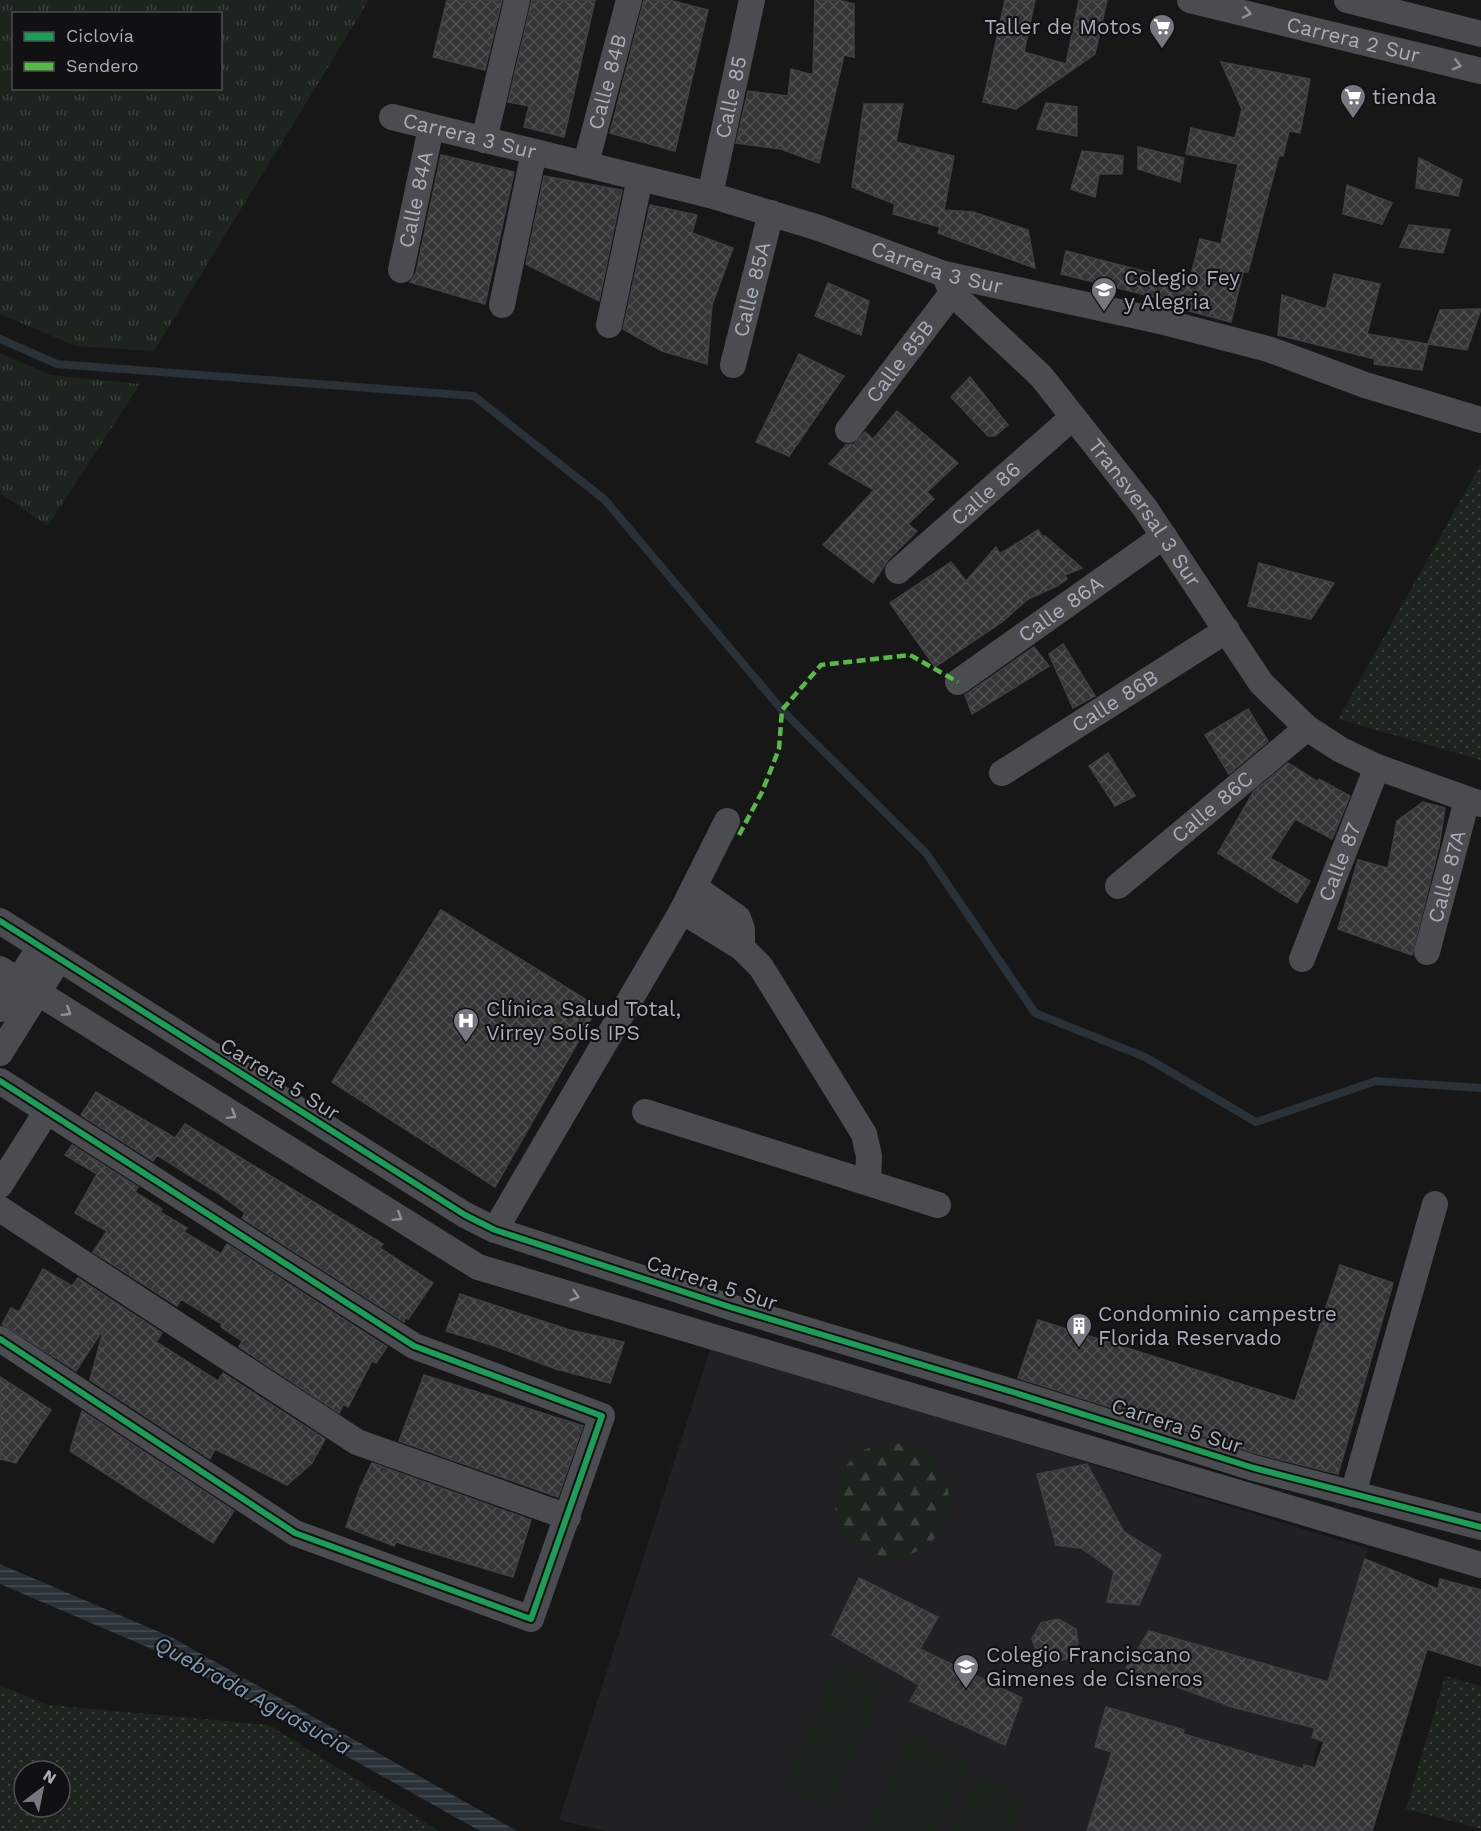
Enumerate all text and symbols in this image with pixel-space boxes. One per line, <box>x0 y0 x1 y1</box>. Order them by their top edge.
one-way arrow <box>1242 6 1252 19</box>
street label: Carrera 2 Sur <box>1284 11 1423 68</box>
legend <box>12 12 222 90</box>
supermarket icon: Taller de Motos <box>1147 12 1177 50</box>
place label: Taller de Motos <box>984 14 1142 39</box>
text: Ciclovía <box>66 25 134 46</box>
street label: Calle 84B <box>582 31 632 132</box>
street label: Calle 85 <box>710 54 752 141</box>
text: Sendero <box>66 55 139 76</box>
one-way arrow <box>1452 57 1462 70</box>
supermarket icon: tienda <box>1338 82 1368 120</box>
place label: tienda <box>1372 84 1437 109</box>
street label: Carrera 3 Sur <box>401 107 539 164</box>
street label: Calle 84A <box>393 149 438 250</box>
street label: Carrera 3 Sur <box>868 235 1006 299</box>
street label: Calle 85A <box>727 239 775 340</box>
place label: Colegio Fey y Alegria <box>1124 265 1240 314</box>
school or university icon: Colegio Fey y Alegria <box>1089 275 1119 313</box>
street label: Calle 85B <box>860 315 939 408</box>
street label: Transversal 3 Sur <box>1083 433 1207 592</box>
street label: Calle 86 <box>946 456 1025 531</box>
street label: Calle 86A <box>1013 570 1108 647</box>
street label: Calle 86B <box>1067 664 1163 738</box>
street label: Calle 86C <box>1166 766 1258 848</box>
street label: Calle 87 <box>1313 819 1366 905</box>
street label: Calle 87A <box>1422 827 1471 926</box>
place label: Clínica Salud Total, Virrey Solís IPS <box>486 996 681 1045</box>
one-way arrow <box>60 1005 71 1016</box>
hospital icon: Clínica Salud Total, Virrey Solís IPS <box>451 1006 481 1044</box>
street label: Carrera 5 Sur <box>216 1032 345 1126</box>
one-way arrow <box>226 1107 236 1119</box>
one-way arrow <box>392 1210 402 1222</box>
street label: Carrera 5 Sur <box>643 1250 781 1316</box>
one-way arrow <box>569 1289 580 1301</box>
place label: Condominio campestre Florida Reservado <box>1098 1301 1337 1350</box>
building icon: Condominio campestre Florida Reservado <box>1064 1311 1094 1349</box>
street label: Carrera 5 Sur <box>1108 1393 1246 1459</box>
water label: Quebrada Aguasucia <box>150 1631 355 1760</box>
place label: Colegio Franciscano Gimenes de Cisneros <box>986 1642 1203 1691</box>
school or university icon: Colegio Franciscano Gimenes de Cisneros <box>951 1652 981 1690</box>
north arrow <box>12 1759 72 1819</box>
text: N <box>40 1766 60 1788</box>

